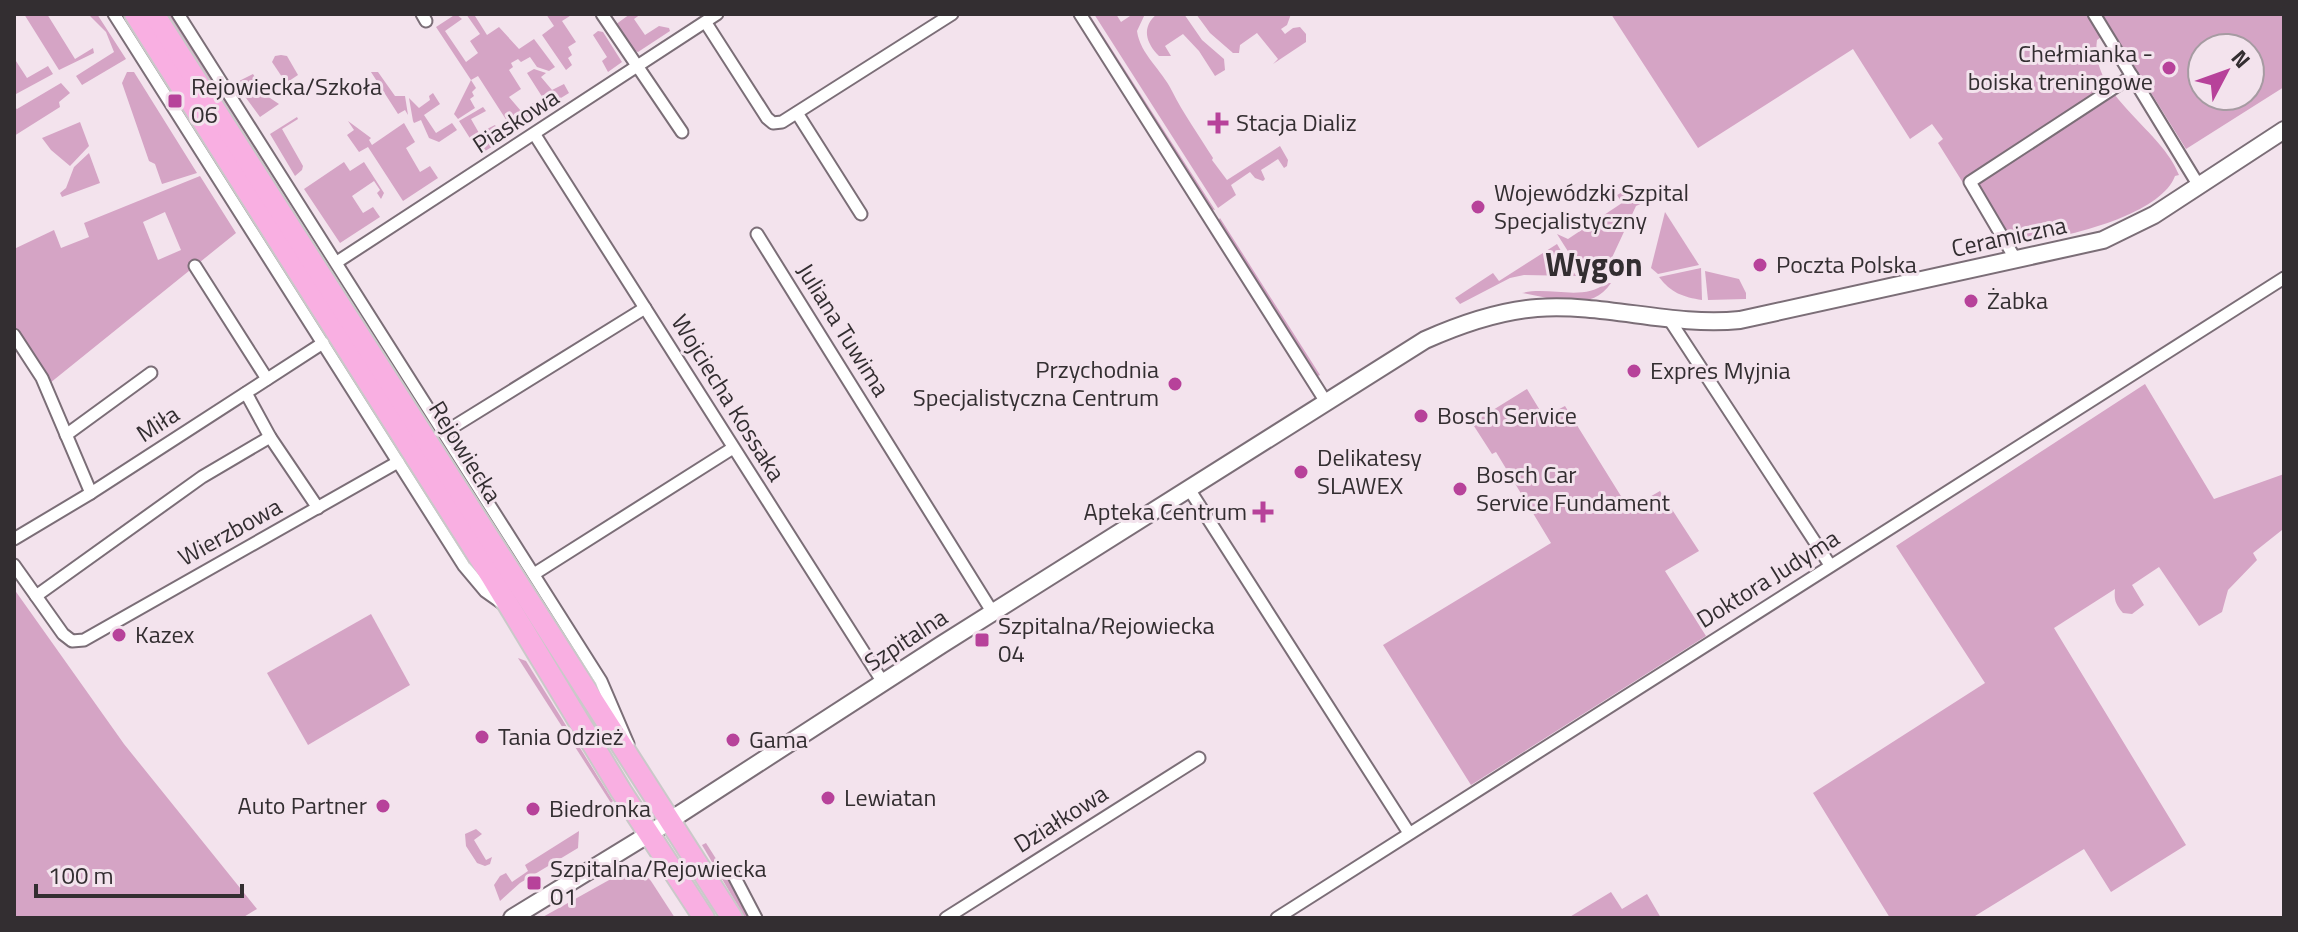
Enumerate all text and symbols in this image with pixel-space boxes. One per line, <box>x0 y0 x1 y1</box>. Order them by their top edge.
north arrow <box>2186 32 2266 112</box>
place label: Chełmianka - boiska treningowe <box>1968 35 2153 99</box>
text: N <box>2223 42 2259 76</box>
marker: Chełmianka - boiska treningowe <box>2160 59 2178 77</box>
place label: Rejowiecka/Szkoła 06 <box>191 68 382 132</box>
street label: Piaskowa <box>465 79 566 162</box>
marker: Rejowiecka/Szkoła 06 <box>166 92 184 110</box>
place label: Stacja Dializ <box>1236 104 1357 140</box>
marker: Stacja Dializ <box>1207 112 1229 134</box>
place label: Wojewódzki Szpital Specjalistyczny <box>1494 174 1689 238</box>
marker: Wojewódzki Szpital Specjalistyczny <box>1469 198 1487 216</box>
street label: Ceramiczna <box>1948 206 2070 266</box>
district label: Wygon <box>1545 240 1643 288</box>
place label: Poczta Polska <box>1776 246 1917 282</box>
street label: Juliana Tuwima <box>788 256 899 403</box>
marker: Poczta Polska <box>1751 256 1769 274</box>
place label: Żabka <box>1987 282 2048 318</box>
marker: Żabka <box>1962 292 1980 310</box>
street label: Wojciecha Kossaka <box>663 307 795 488</box>
place label: Przychodnia Specjalistyczna Centrum <box>913 351 1159 415</box>
place label: Expres Myjnia <box>1650 352 1791 388</box>
marker: Expres Myjnia <box>1625 362 1643 380</box>
marker: Przychodnia Specjalistyczna Centrum <box>1166 375 1184 393</box>
street label: Rejowiecka <box>420 394 511 509</box>
street label: Miła <box>129 396 186 450</box>
place label: Bosch Service <box>1437 397 1577 433</box>
marker: Bosch Service <box>1412 407 1430 425</box>
place label: Delikatesy SLAWEX <box>1317 439 1422 503</box>
place label: Bosch Car Service Fundament <box>1476 456 1670 520</box>
marker: Delikatesy SLAWEX <box>1292 463 1310 481</box>
marker: Bosch Car Service Fundament <box>1451 480 1469 498</box>
street label: Wierzbowa <box>171 488 288 574</box>
place label: Apteka Centrum <box>1084 493 1247 529</box>
marker: Apteka Centrum <box>1254 503 1272 521</box>
street label: Doktora Judyma <box>1689 520 1846 636</box>
street label: Szpitalna <box>857 599 954 679</box>
place label: Szpitalna/Rejowiecka 04 <box>998 607 1215 671</box>
place label: Kazex <box>135 616 195 652</box>
marker: Kazex <box>110 626 128 644</box>
marker: Szpitalna/Rejowiecka 04 <box>973 631 991 649</box>
place label: Tania Odzież <box>498 718 624 754</box>
place label: Gama <box>749 721 808 757</box>
marker: Tania Odzież <box>473 728 491 746</box>
marker: Gama <box>724 731 742 749</box>
street label: Działkowa <box>1006 775 1115 861</box>
place label: Lewiatan <box>844 779 936 815</box>
place label: Auto Partner <box>237 787 367 823</box>
marker: Lewiatan <box>819 789 837 807</box>
place label: Biedronka <box>549 790 651 826</box>
marker: Auto Partner <box>374 797 392 815</box>
marker: Biedronka <box>524 800 542 818</box>
scale bar <box>36 848 242 898</box>
place label: Szpitalna/Rejowiecka 01 <box>550 850 767 914</box>
text: 100 m <box>48 857 114 893</box>
marker: Szpitalna/Rejowiecka 01 <box>525 874 543 892</box>

